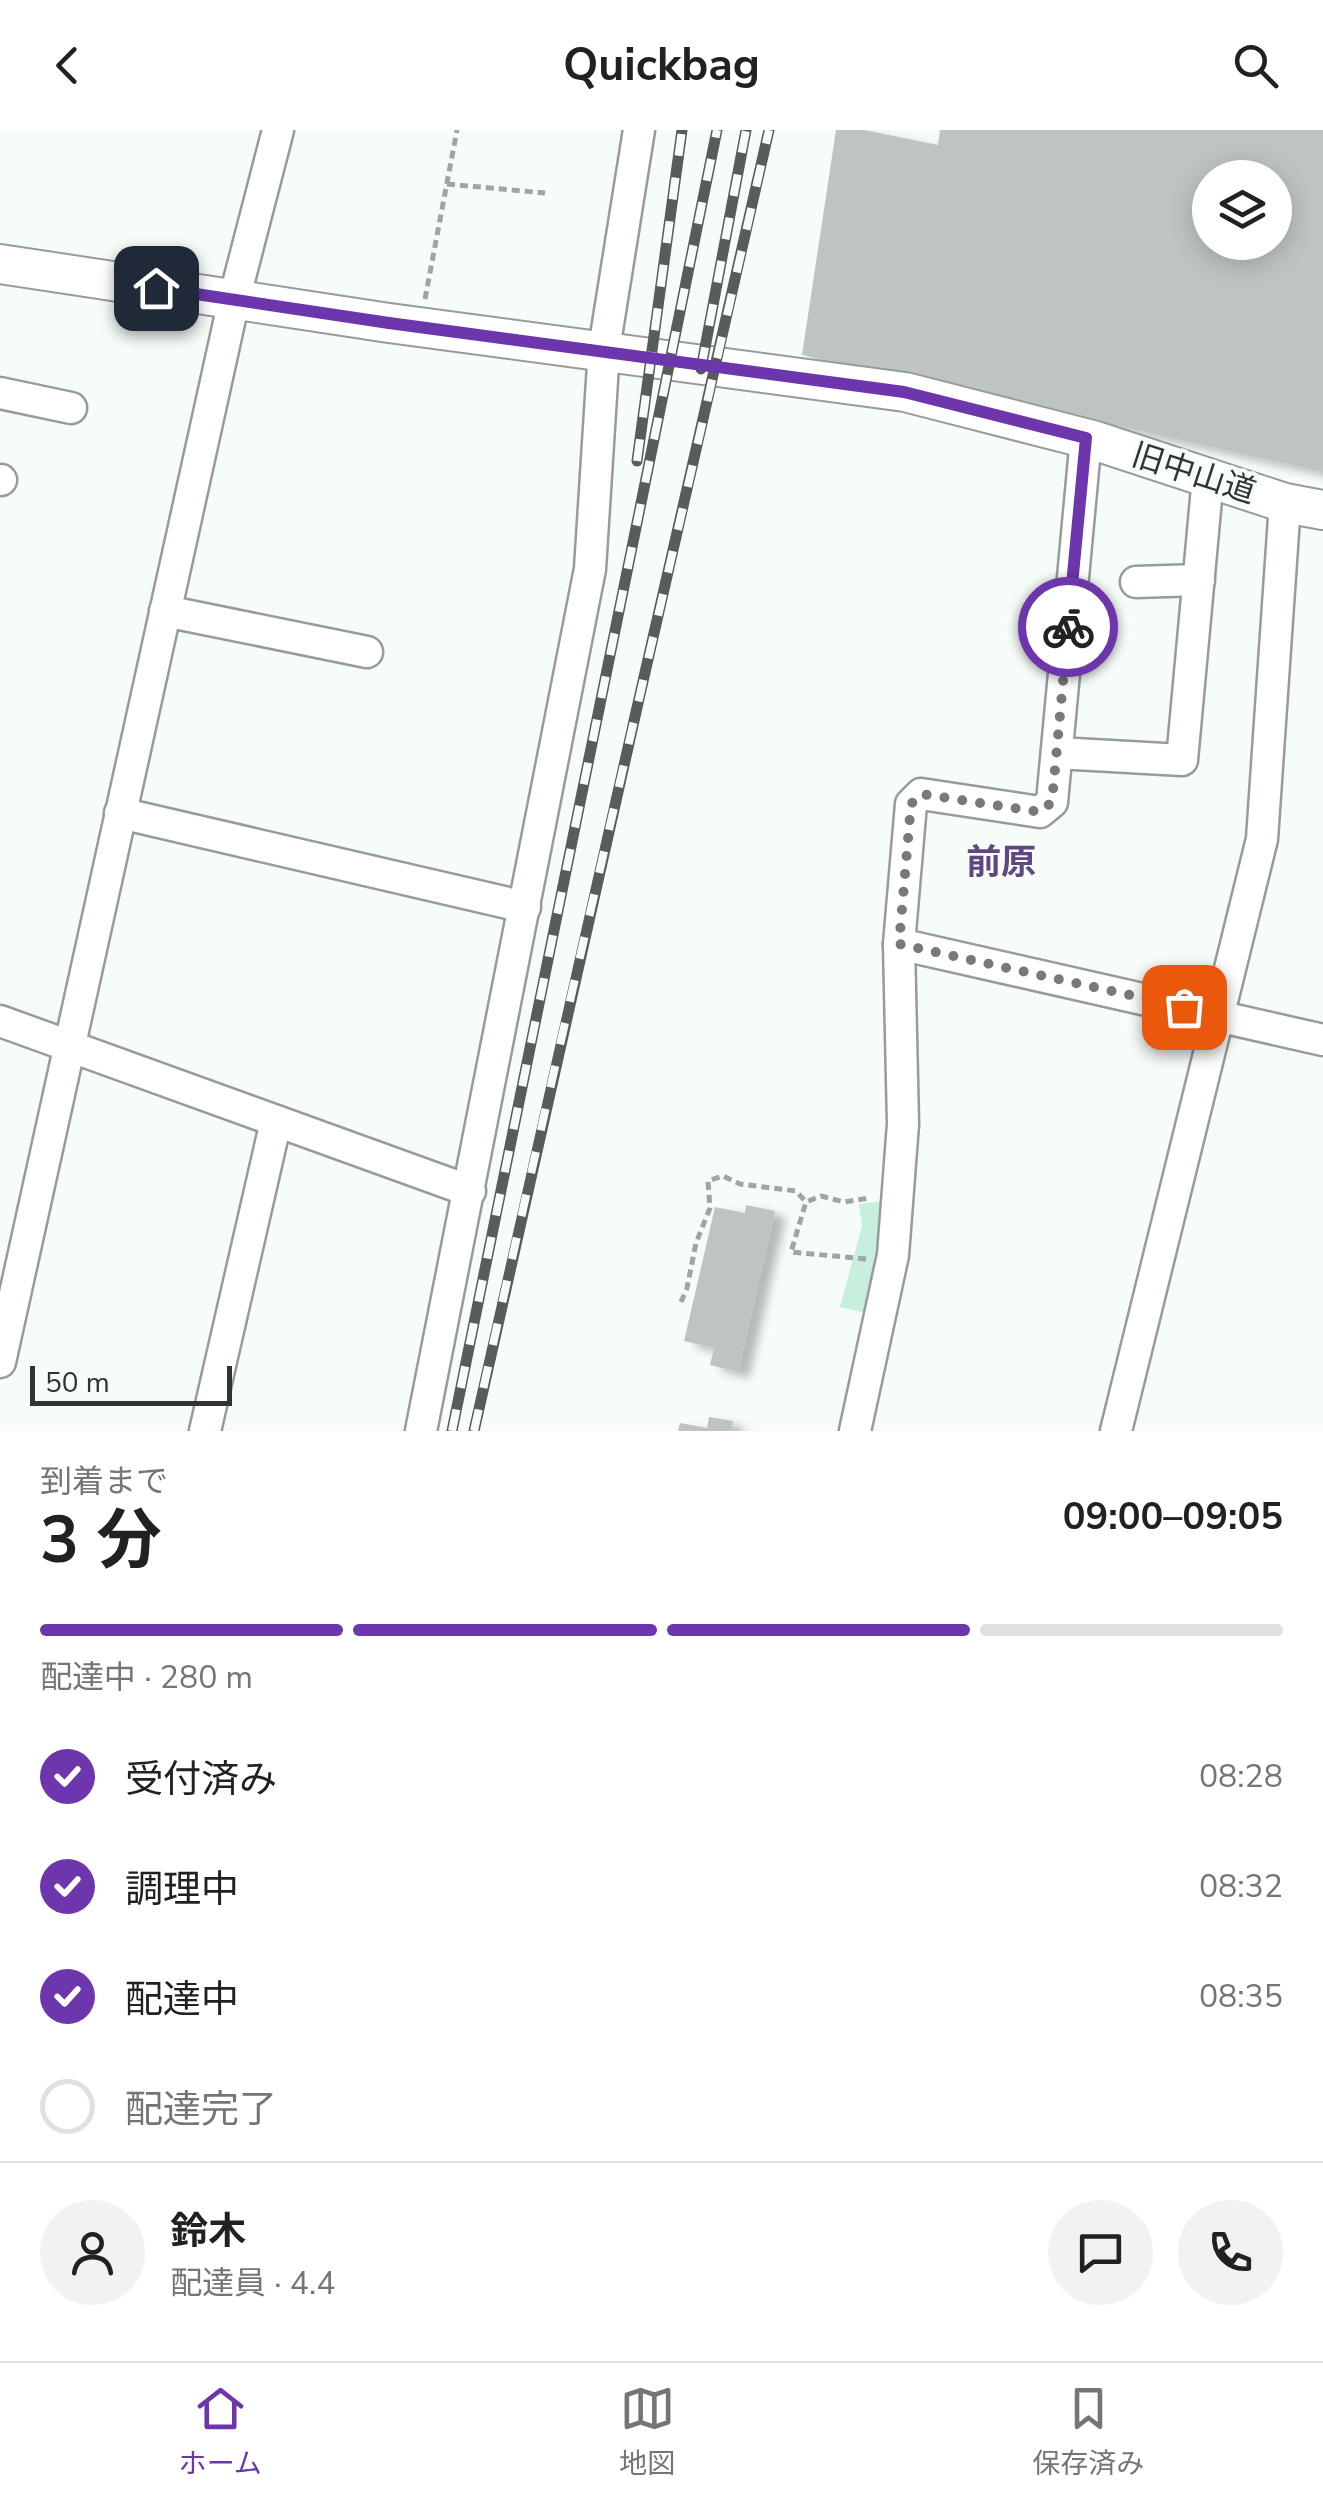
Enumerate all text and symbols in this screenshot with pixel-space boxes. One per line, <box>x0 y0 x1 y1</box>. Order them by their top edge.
text: Quickbag <box>563 35 760 96</box>
icon: back <box>40 38 95 93</box>
icon: search <box>1228 38 1283 93</box>
map controls <box>1192 160 1292 260</box>
button: layers <box>1192 160 1292 260</box>
pin <box>114 246 199 331</box>
icon: home <box>129 261 184 316</box>
street label: 旧中山道 <box>1126 433 1261 514</box>
courier <box>1018 577 1118 677</box>
icon: bike <box>1041 600 1096 655</box>
district label: 前原 <box>966 839 1036 886</box>
pin <box>1142 965 1227 1050</box>
icon: bag <box>1157 980 1212 1035</box>
scale bar <box>30 1361 232 1406</box>
text: 50 m <box>45 1364 110 1402</box>
text: 到着まで <box>40 1460 168 1503</box>
text: 09:00–09:05 <box>1063 1491 1283 1542</box>
text: 3 分 <box>40 1496 162 1585</box>
text: 配達中 · 280 m <box>40 1656 253 1699</box>
icon: check <box>40 1749 95 1804</box>
text: 受付済み <box>125 1754 277 1805</box>
text: 08:28 <box>1199 1755 1283 1798</box>
icon: check <box>40 1859 95 1914</box>
text: 調理中 <box>125 1864 239 1915</box>
text: 08:32 <box>1199 1865 1283 1908</box>
icon: check <box>40 1969 95 2024</box>
text: 配達中 <box>125 1974 239 2025</box>
text: 08:35 <box>1199 1975 1283 2018</box>
text: 配達完了 <box>125 2084 277 2135</box>
button: person <box>40 2200 145 2305</box>
button: chat <box>1048 2200 1153 2305</box>
button: phone <box>1178 2200 1283 2305</box>
text: 鈴木 <box>170 2206 246 2257</box>
text: 配達員 · 4.4 <box>170 2262 335 2305</box>
tab: ホーム <box>179 2381 262 2483</box>
tab: 地図 <box>619 2381 675 2483</box>
tab: 保存済み <box>1032 2381 1144 2483</box>

